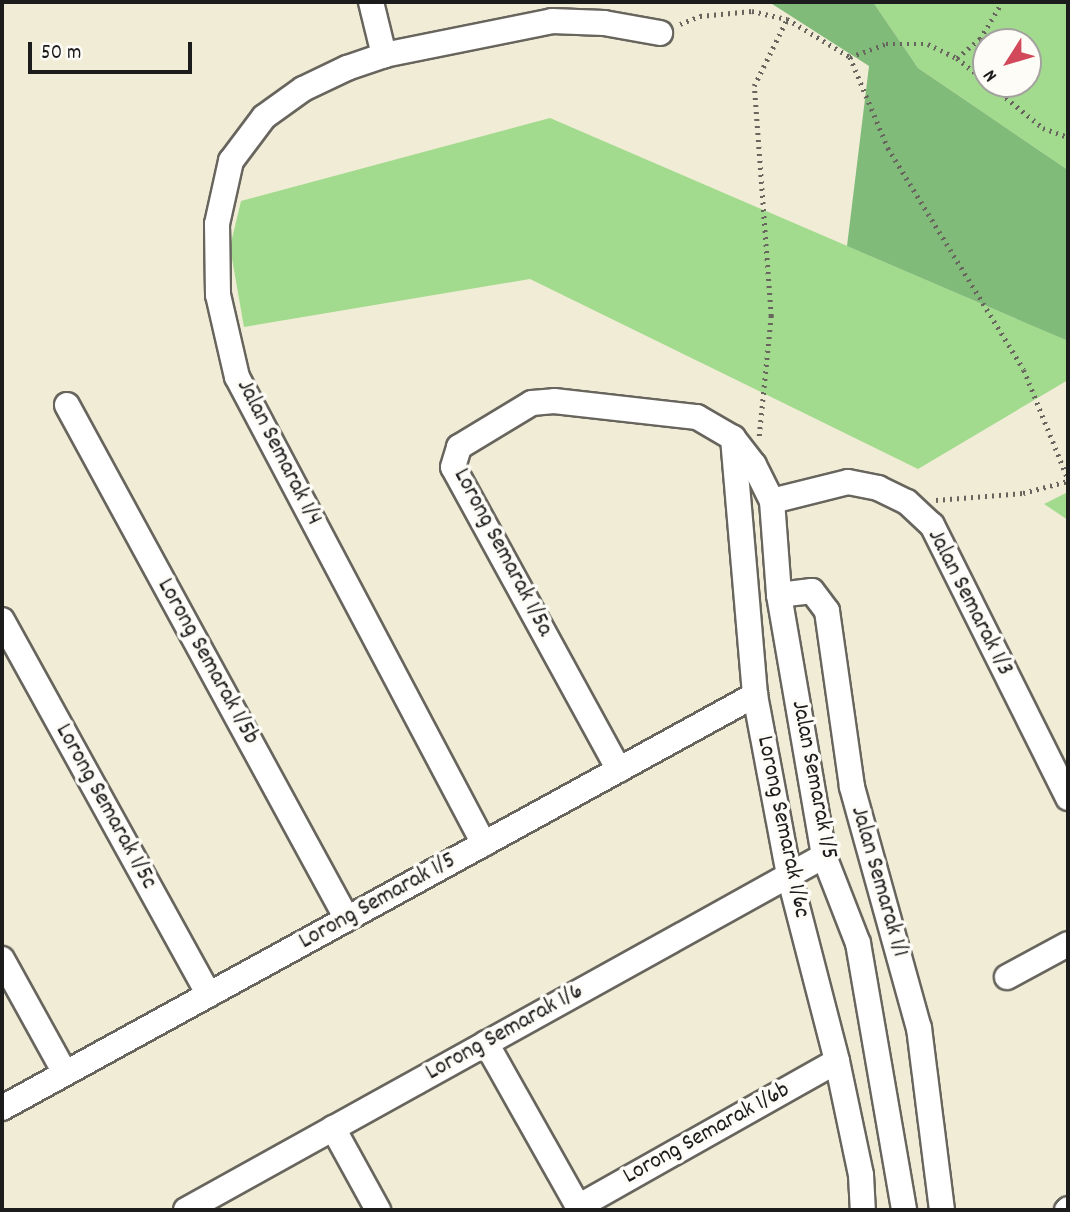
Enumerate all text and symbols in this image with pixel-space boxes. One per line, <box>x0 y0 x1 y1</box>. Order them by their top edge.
scale bar <box>32 28 196 72</box>
north arrow <box>972 28 1042 98</box>
text: 50 m <box>41 39 81 69</box>
text: N <box>978 63 1005 87</box>
street label: Jalan Semarak 1/4 <box>229 375 327 531</box>
street label: Lorong Semarak 1/5a <box>446 464 558 642</box>
street label: Jalan Semarak 1/3 <box>920 525 1018 681</box>
street label: Lorong Semarak 1/5b <box>150 574 264 750</box>
street label: Jalan Semarak 1/5 <box>783 698 843 862</box>
street label: Lorong Semarak 1/5c <box>48 719 162 895</box>
street label: Lorong Semarak 1/6c <box>749 733 815 921</box>
street label: Jalan Semarak 1/1 <box>843 803 913 961</box>
street label: Lorong Semarak 1/5 <box>295 847 461 957</box>
street label: Lorong Semarak 1/6 <box>421 978 589 1088</box>
street label: Lorong Semarak 1/6b <box>619 1076 795 1192</box>

